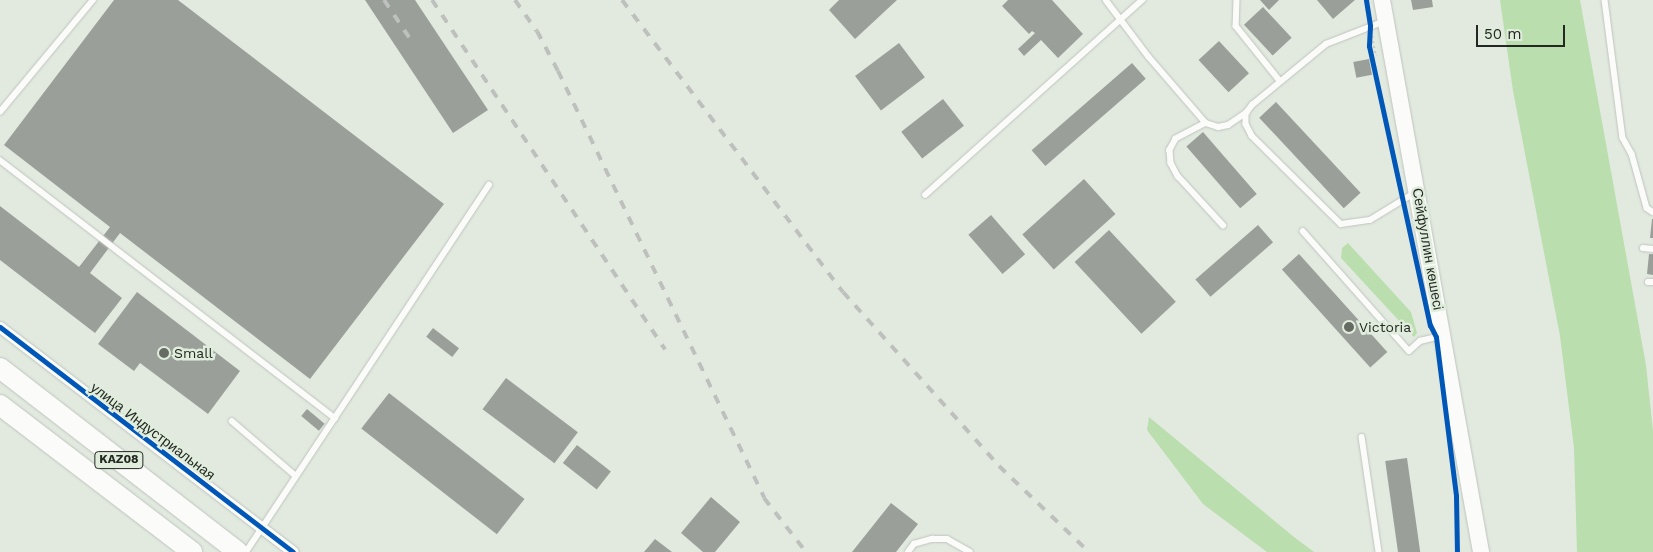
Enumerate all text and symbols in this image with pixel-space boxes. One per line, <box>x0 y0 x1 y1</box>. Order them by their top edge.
scale bar <box>1478 15 1567 47</box>
text: 50 m <box>1484 25 1521 43</box>
street label: Сейфуллин көшесі <box>1409 187 1447 311</box>
place label: Victoria <box>1359 319 1411 335</box>
marker: Victoria <box>1343 321 1355 333</box>
place label: Small <box>174 345 213 361</box>
marker: Small <box>158 347 170 359</box>
street label: улица Индустриальная <box>87 379 219 483</box>
road number: KAZ08 <box>94 450 144 470</box>

